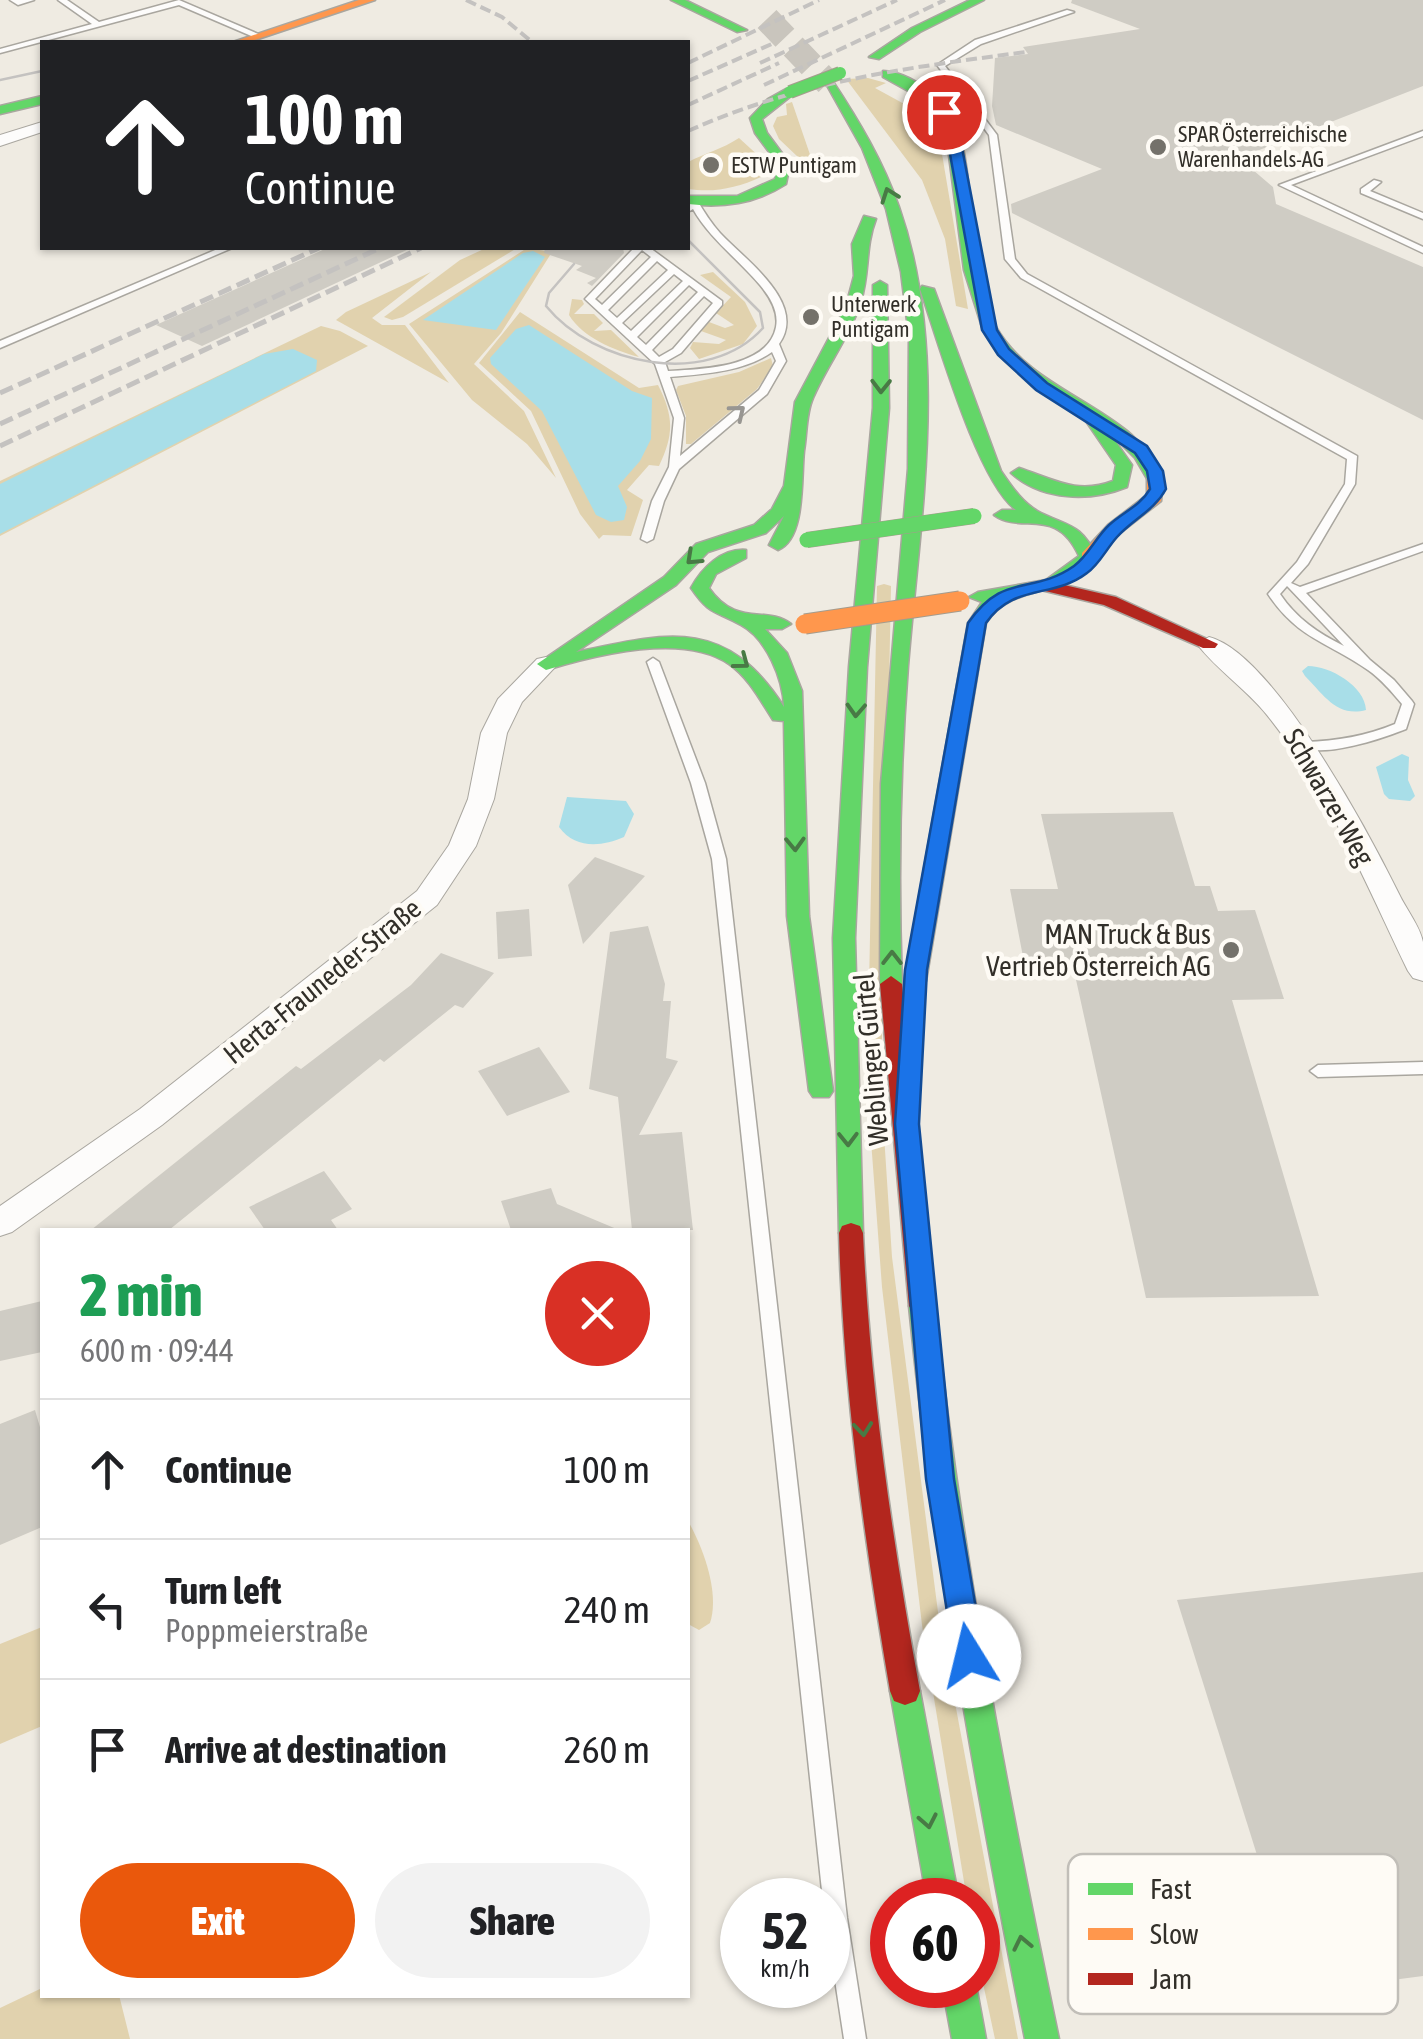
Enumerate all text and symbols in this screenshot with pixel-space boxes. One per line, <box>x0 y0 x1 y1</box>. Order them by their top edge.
pin <box>902 70 987 155</box>
text: 100 m <box>245 79 404 159</box>
icon: ahead <box>80 80 210 210</box>
icon: arrive <box>917 85 972 140</box>
place label: SPAR Österreichische Warenhandels-AG <box>1178 121 1347 172</box>
marker: SPAR Österreichische Warenhandels-AG <box>1147 136 1169 158</box>
place label: ESTW Puntigam <box>731 152 857 178</box>
marker: ESTW Puntigam <box>700 154 722 176</box>
text: Continue <box>245 162 396 214</box>
one-way arrow <box>880 187 901 204</box>
place label: Unterwerk Puntigam <box>831 291 917 342</box>
marker: Unterwerk Puntigam <box>800 306 822 328</box>
one-way arrow <box>871 378 892 394</box>
one-way arrow <box>727 406 745 424</box>
one-way arrow <box>687 547 705 565</box>
one-way arrow <box>730 650 748 668</box>
one-way arrow <box>846 702 867 718</box>
street label: Schwarzer Weg <box>1277 723 1381 871</box>
one-way arrow <box>784 836 805 852</box>
street label: Herta-Frauneder-Straße <box>217 892 427 1070</box>
place label: MAN Truck & Bus Vertrieb Österreich AG <box>986 918 1211 982</box>
marker: MAN Truck & Bus Vertrieb Österreich AG <box>1220 939 1242 961</box>
one-way arrow <box>881 949 903 964</box>
street label: Weblinger Gürtel <box>847 971 894 1147</box>
one-way arrow <box>838 1132 859 1148</box>
text: 2 min <box>80 1260 203 1329</box>
button: close <box>545 1261 650 1366</box>
text: 600 m · 09:44 <box>80 1332 234 1369</box>
one-way arrow <box>852 1422 873 1438</box>
icon: ahead <box>80 1442 135 1497</box>
text: Continue <box>165 1448 292 1491</box>
text: 100 m <box>564 1448 650 1491</box>
text: Turn left <box>165 1569 281 1612</box>
icon: left <box>80 1582 135 1637</box>
text: 240 m <box>564 1588 650 1631</box>
position arrow <box>917 1604 1021 1708</box>
text: Poppmeierstraße <box>165 1612 368 1649</box>
icon: arrive <box>80 1722 135 1777</box>
text: Arrive at destination <box>165 1728 447 1771</box>
text: 260 m <box>564 1728 650 1771</box>
one-way arrow <box>916 1812 937 1829</box>
legend <box>1068 1854 1398 2014</box>
button: Exit <box>80 1863 355 1978</box>
button: Share <box>375 1863 650 1978</box>
text: Fast <box>1150 1873 1192 1905</box>
speed limit sign: 60 <box>870 1878 1000 2008</box>
text: 52 <box>761 1902 808 1960</box>
text: Slow <box>1150 1918 1199 1950</box>
one-way arrow <box>1013 1935 1034 1952</box>
text: km/h <box>760 1954 810 1982</box>
text: Jam <box>1150 1963 1192 1995</box>

